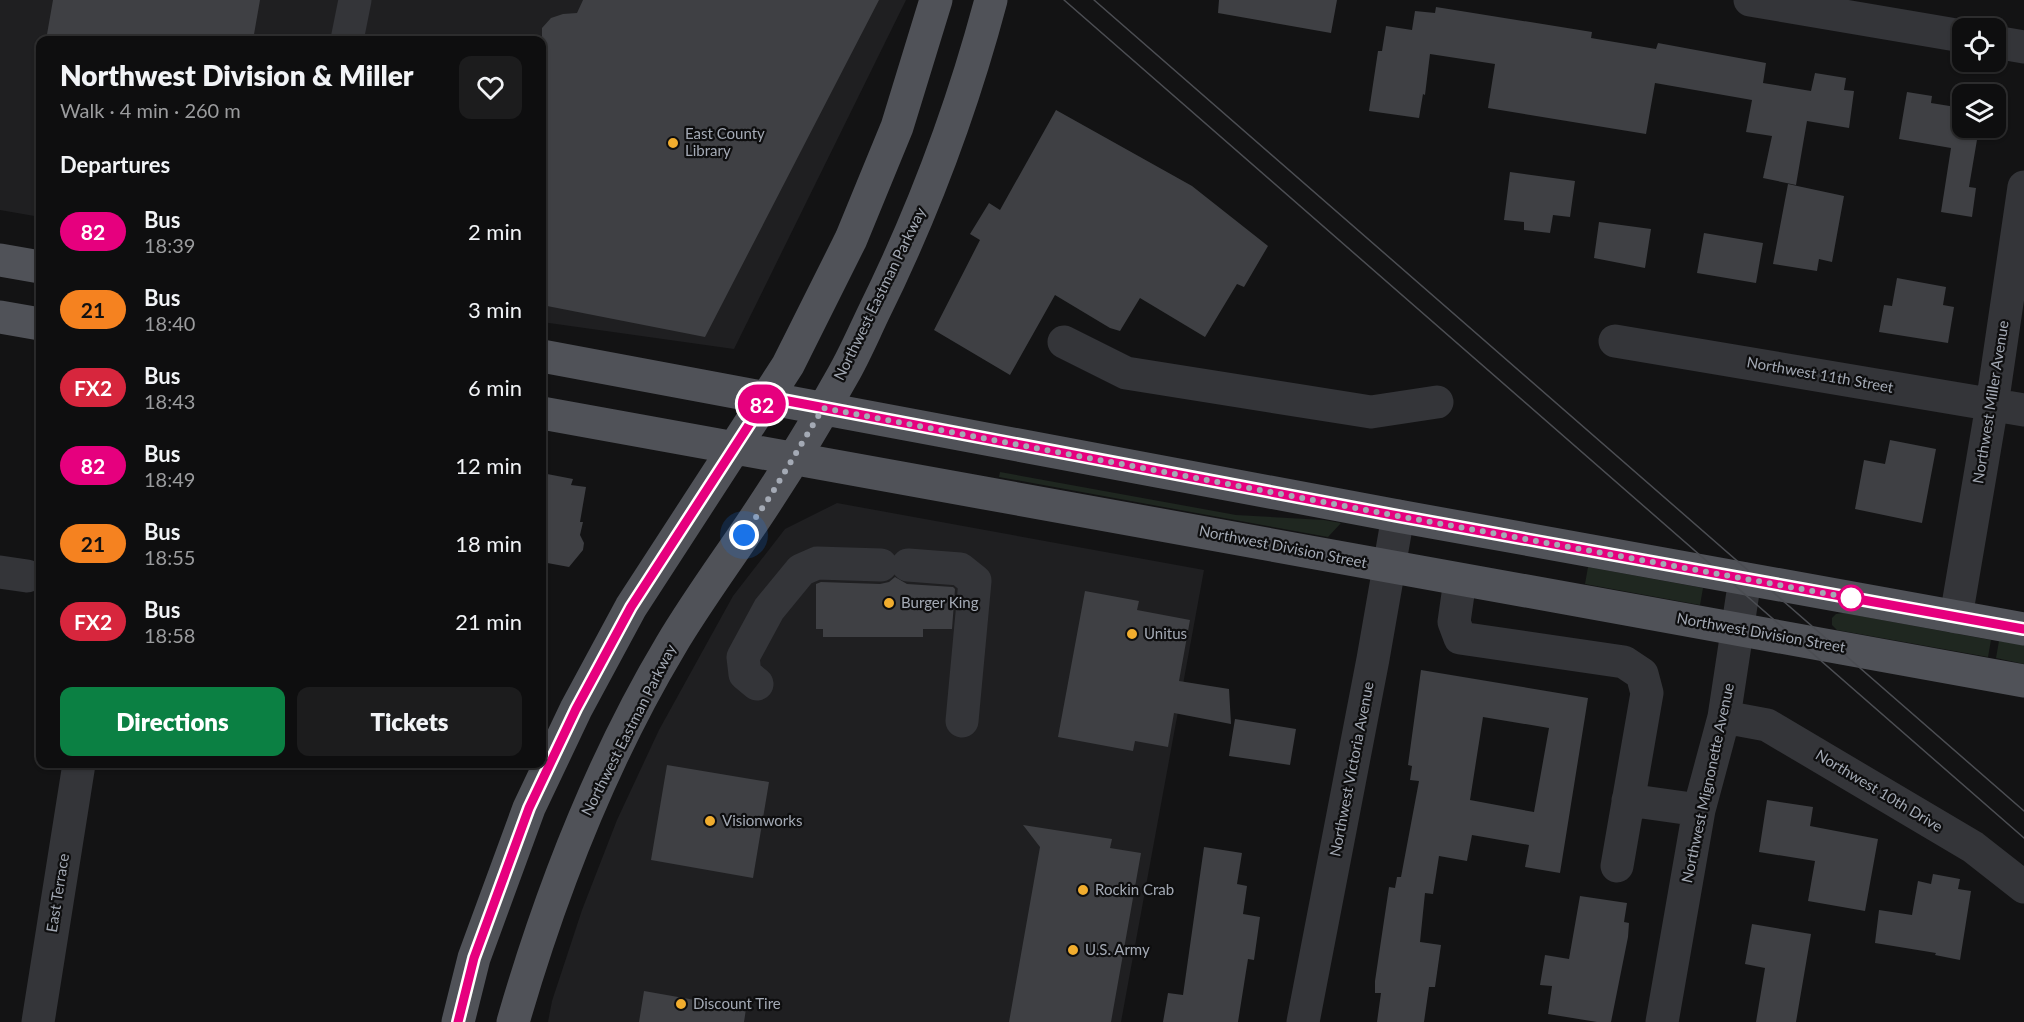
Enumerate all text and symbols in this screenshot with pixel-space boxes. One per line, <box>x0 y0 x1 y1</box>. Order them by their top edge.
map controls <box>1952 18 2006 138</box>
button: locate <box>1952 18 2006 72</box>
button: heart <box>459 56 522 119</box>
text: Northwest Division & Miller <box>60 58 414 92</box>
button: layers <box>1952 84 2006 138</box>
text: Walk · 4 min · 260 m <box>60 98 241 122</box>
place label: East County Library <box>685 124 765 159</box>
marker: East County Library <box>666 136 680 150</box>
text: Departures <box>60 151 170 178</box>
street label: Northwest Eastman Parkway <box>829 204 929 383</box>
text: Bus <box>144 206 180 233</box>
text: 2 min <box>468 218 522 245</box>
text: 82 <box>81 219 105 244</box>
text: 18:39 <box>144 233 195 257</box>
text: Bus <box>144 284 180 311</box>
text: 3 min <box>468 296 522 323</box>
text: 21 <box>81 297 105 322</box>
text: 18:40 <box>144 311 195 335</box>
street label: Northwest Miller Avenue <box>1968 319 2012 485</box>
street label: Northwest 11th Street <box>1745 352 1896 396</box>
text: Bus <box>144 362 180 389</box>
text: 6 min <box>468 374 522 401</box>
text: FX2 <box>74 375 112 400</box>
line badge: 82 <box>735 384 789 424</box>
text: 18:43 <box>144 389 195 413</box>
text: 82 <box>750 392 774 417</box>
text: Bus <box>144 440 180 467</box>
text: 12 min <box>455 452 522 479</box>
text: 82 <box>81 453 105 478</box>
text: 18:49 <box>144 467 195 491</box>
text: Bus <box>144 518 180 545</box>
your location <box>729 520 759 550</box>
street label: Northwest Division Street <box>1198 521 1369 571</box>
text: 18 min <box>455 530 522 557</box>
text: 21 <box>81 531 105 556</box>
text: 18:55 <box>144 545 195 569</box>
unlabelled marker <box>1838 585 1864 611</box>
place label: Burger King <box>901 593 979 611</box>
text: Bus <box>144 596 180 623</box>
marker: Burger King <box>882 596 896 610</box>
text: 21 min <box>455 608 522 635</box>
street label: Northwest Division Street <box>1676 608 1847 656</box>
text: FX2 <box>74 609 112 634</box>
text: 18:58 <box>144 623 195 647</box>
place label: Unitus <box>1144 624 1187 642</box>
marker: Unitus <box>1125 627 1139 641</box>
street label: Northwest Eastman Parkway <box>577 641 679 818</box>
street label: Northwest Victoria Avenue <box>1325 680 1377 858</box>
street label: Northwest Mignonette Avenue <box>1677 681 1737 884</box>
button: Directions <box>60 687 285 756</box>
button: Tickets <box>297 687 522 756</box>
street label: Northwest 10th Drive <box>1813 745 1946 835</box>
place label: Visionworks <box>722 811 802 829</box>
marker: Visionworks <box>703 814 717 828</box>
street label: East Terrace <box>42 852 72 933</box>
place label: Rockin Crab <box>1095 880 1174 898</box>
marker: Rockin Crab <box>1076 883 1090 897</box>
place label: U.S. Army <box>1085 940 1150 958</box>
marker: U.S. Army <box>1066 943 1080 957</box>
place label: Discount Tire <box>693 994 781 1012</box>
marker: Discount Tire <box>674 997 688 1011</box>

